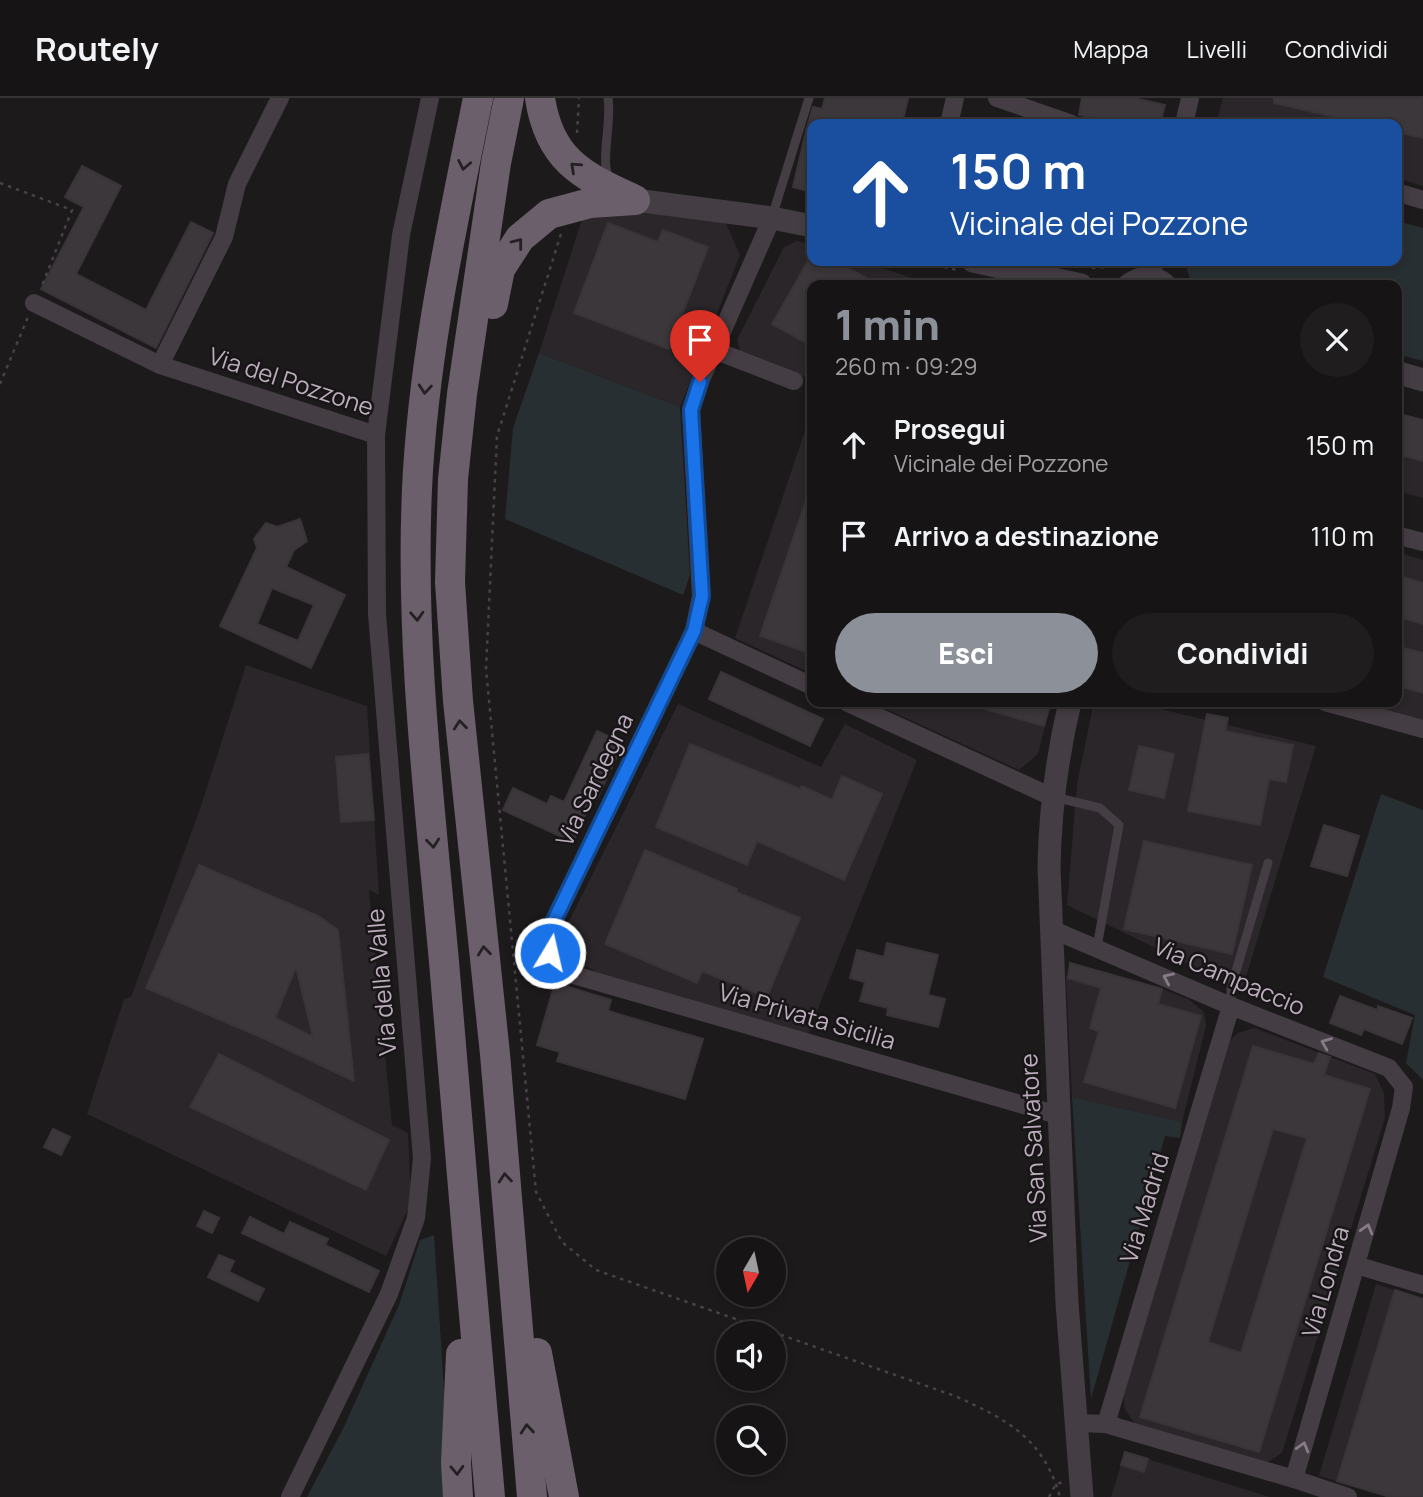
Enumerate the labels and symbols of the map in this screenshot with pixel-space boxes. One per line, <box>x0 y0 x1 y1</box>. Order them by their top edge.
one-way arrow <box>458 159 473 171</box>
one-way arrow <box>571 163 584 175</box>
one-way arrow <box>510 238 523 250</box>
pin <box>670 310 730 382</box>
street label: Via del Pozzone <box>205 338 378 423</box>
one-way arrow <box>418 383 433 395</box>
one-way arrow <box>410 611 425 622</box>
street label: Via Sardegna <box>547 707 640 851</box>
one-way arrow <box>453 719 468 730</box>
one-way arrow <box>425 837 440 849</box>
street label: Via della Valle <box>358 907 403 1057</box>
position arrow <box>513 916 587 990</box>
street label: Via Campaccio <box>1149 929 1311 1022</box>
one-way arrow <box>477 946 492 957</box>
one-way arrow <box>1163 972 1175 986</box>
street label: Via Privata Sicilia <box>715 975 900 1057</box>
one-way arrow <box>1320 1038 1332 1052</box>
street label: Via San Salvatore <box>1011 1053 1054 1243</box>
street label: Via Madrid <box>1111 1148 1176 1267</box>
one-way arrow <box>498 1172 513 1184</box>
street label: Via Londra <box>1293 1222 1356 1341</box>
one-way arrow <box>1358 1223 1373 1235</box>
north arrow <box>716 1237 786 1307</box>
one-way arrow <box>520 1423 535 1434</box>
one-way arrow <box>1295 1441 1310 1453</box>
one-way arrow <box>449 1465 464 1476</box>

